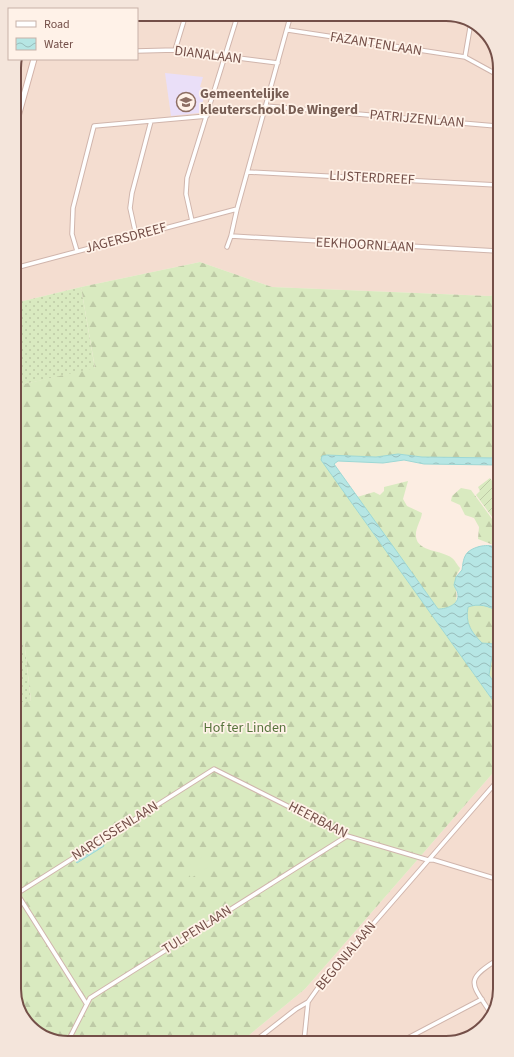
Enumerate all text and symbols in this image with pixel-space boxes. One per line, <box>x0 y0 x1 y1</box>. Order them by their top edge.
legend <box>8 8 138 60</box>
text: Road <box>44 16 70 33</box>
street label: FAZANTENLAAN <box>329 27 423 61</box>
text: Water <box>44 36 74 53</box>
street label: DIANALAAN <box>173 41 243 69</box>
place label: Gemeentelijke kleuterschool De Wingerd <box>200 84 358 120</box>
school or university icon: Gemeentelijke kleuterschool De Wingerd <box>175 91 197 113</box>
street label: PATRIJZENLAAN <box>369 105 465 133</box>
street label: LIJSTERDREEF <box>329 166 415 190</box>
street label: JAGERSDREEF <box>83 217 169 258</box>
street label: EEKHOORNLAAN <box>315 232 415 258</box>
park label: Hof ter Linden <box>204 718 287 738</box>
street label: NARCISSENLAAN <box>68 796 162 866</box>
street label: HEERBAAN <box>285 797 351 843</box>
street label: TULPENLAAN <box>158 901 236 959</box>
street label: BEGONIALAAN <box>311 917 381 995</box>

